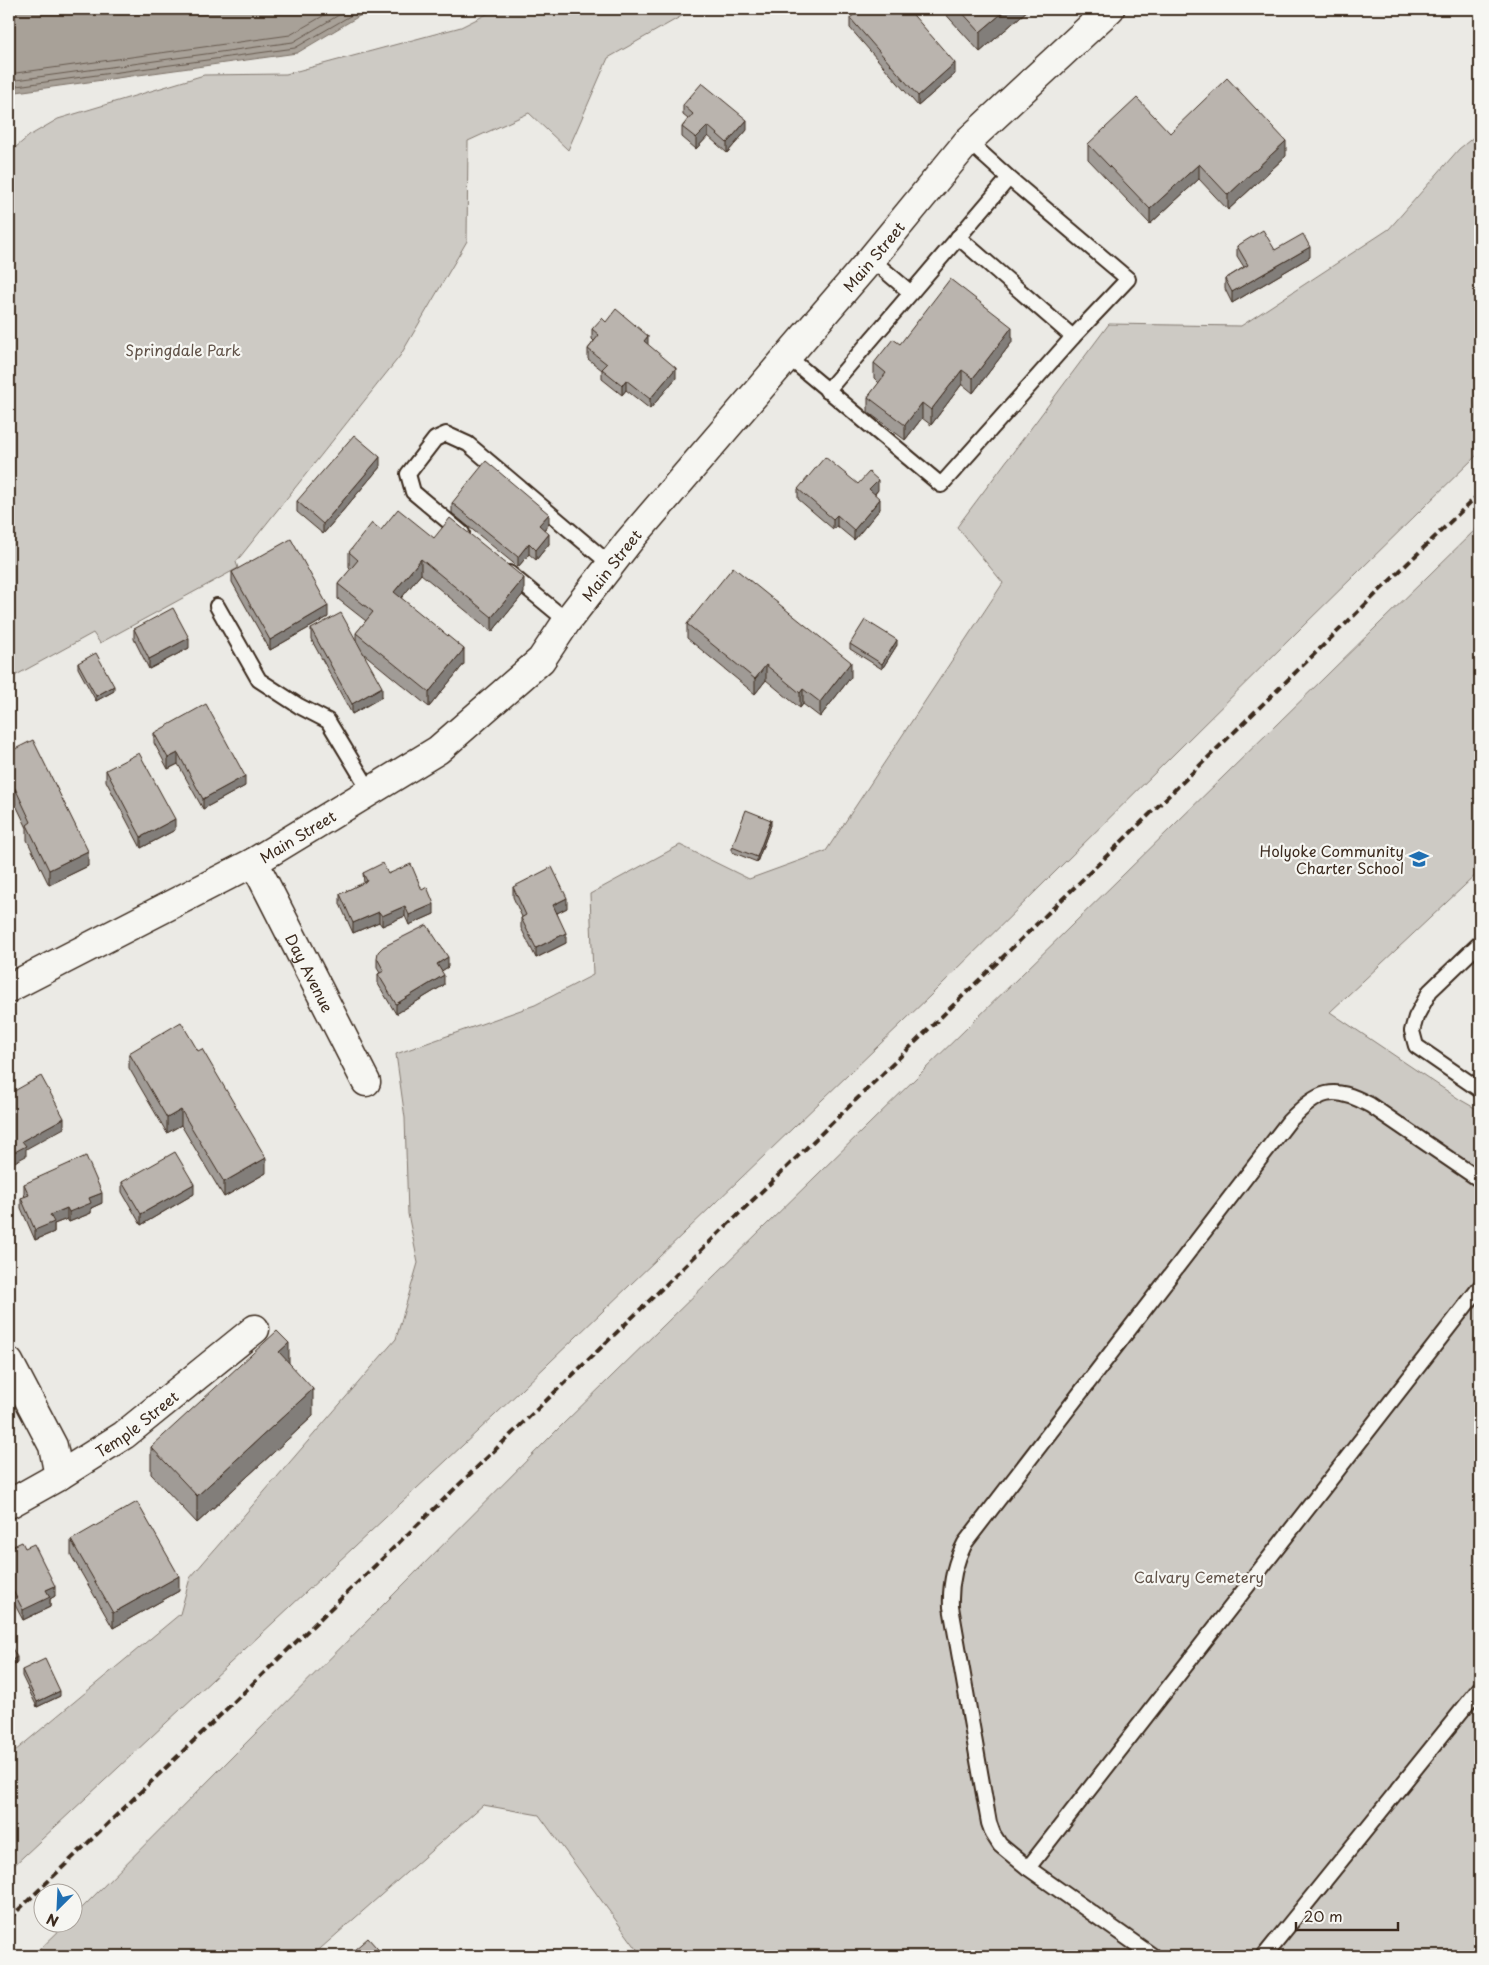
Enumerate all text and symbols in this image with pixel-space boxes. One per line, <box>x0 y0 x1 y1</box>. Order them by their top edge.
street label: Main Street <box>837 216 909 296</box>
park label: Springdale Park <box>125 338 241 361</box>
street label: Main Street <box>575 524 646 605</box>
street label: Main Street <box>255 804 340 868</box>
place label: Holyoke Community Charter School <box>1259 839 1404 879</box>
school or university icon: Holyoke Community Charter School <box>1408 848 1430 870</box>
street label: Day Avenue <box>281 929 340 1016</box>
street label: Temple Street <box>90 1384 183 1462</box>
park label: Calvary Cemetery <box>1134 1565 1264 1588</box>
north arrow <box>32 1882 82 1932</box>
scale bar <box>1296 1900 1399 1932</box>
text: 20 m <box>1304 1904 1343 1927</box>
text: N <box>43 1908 62 1932</box>

